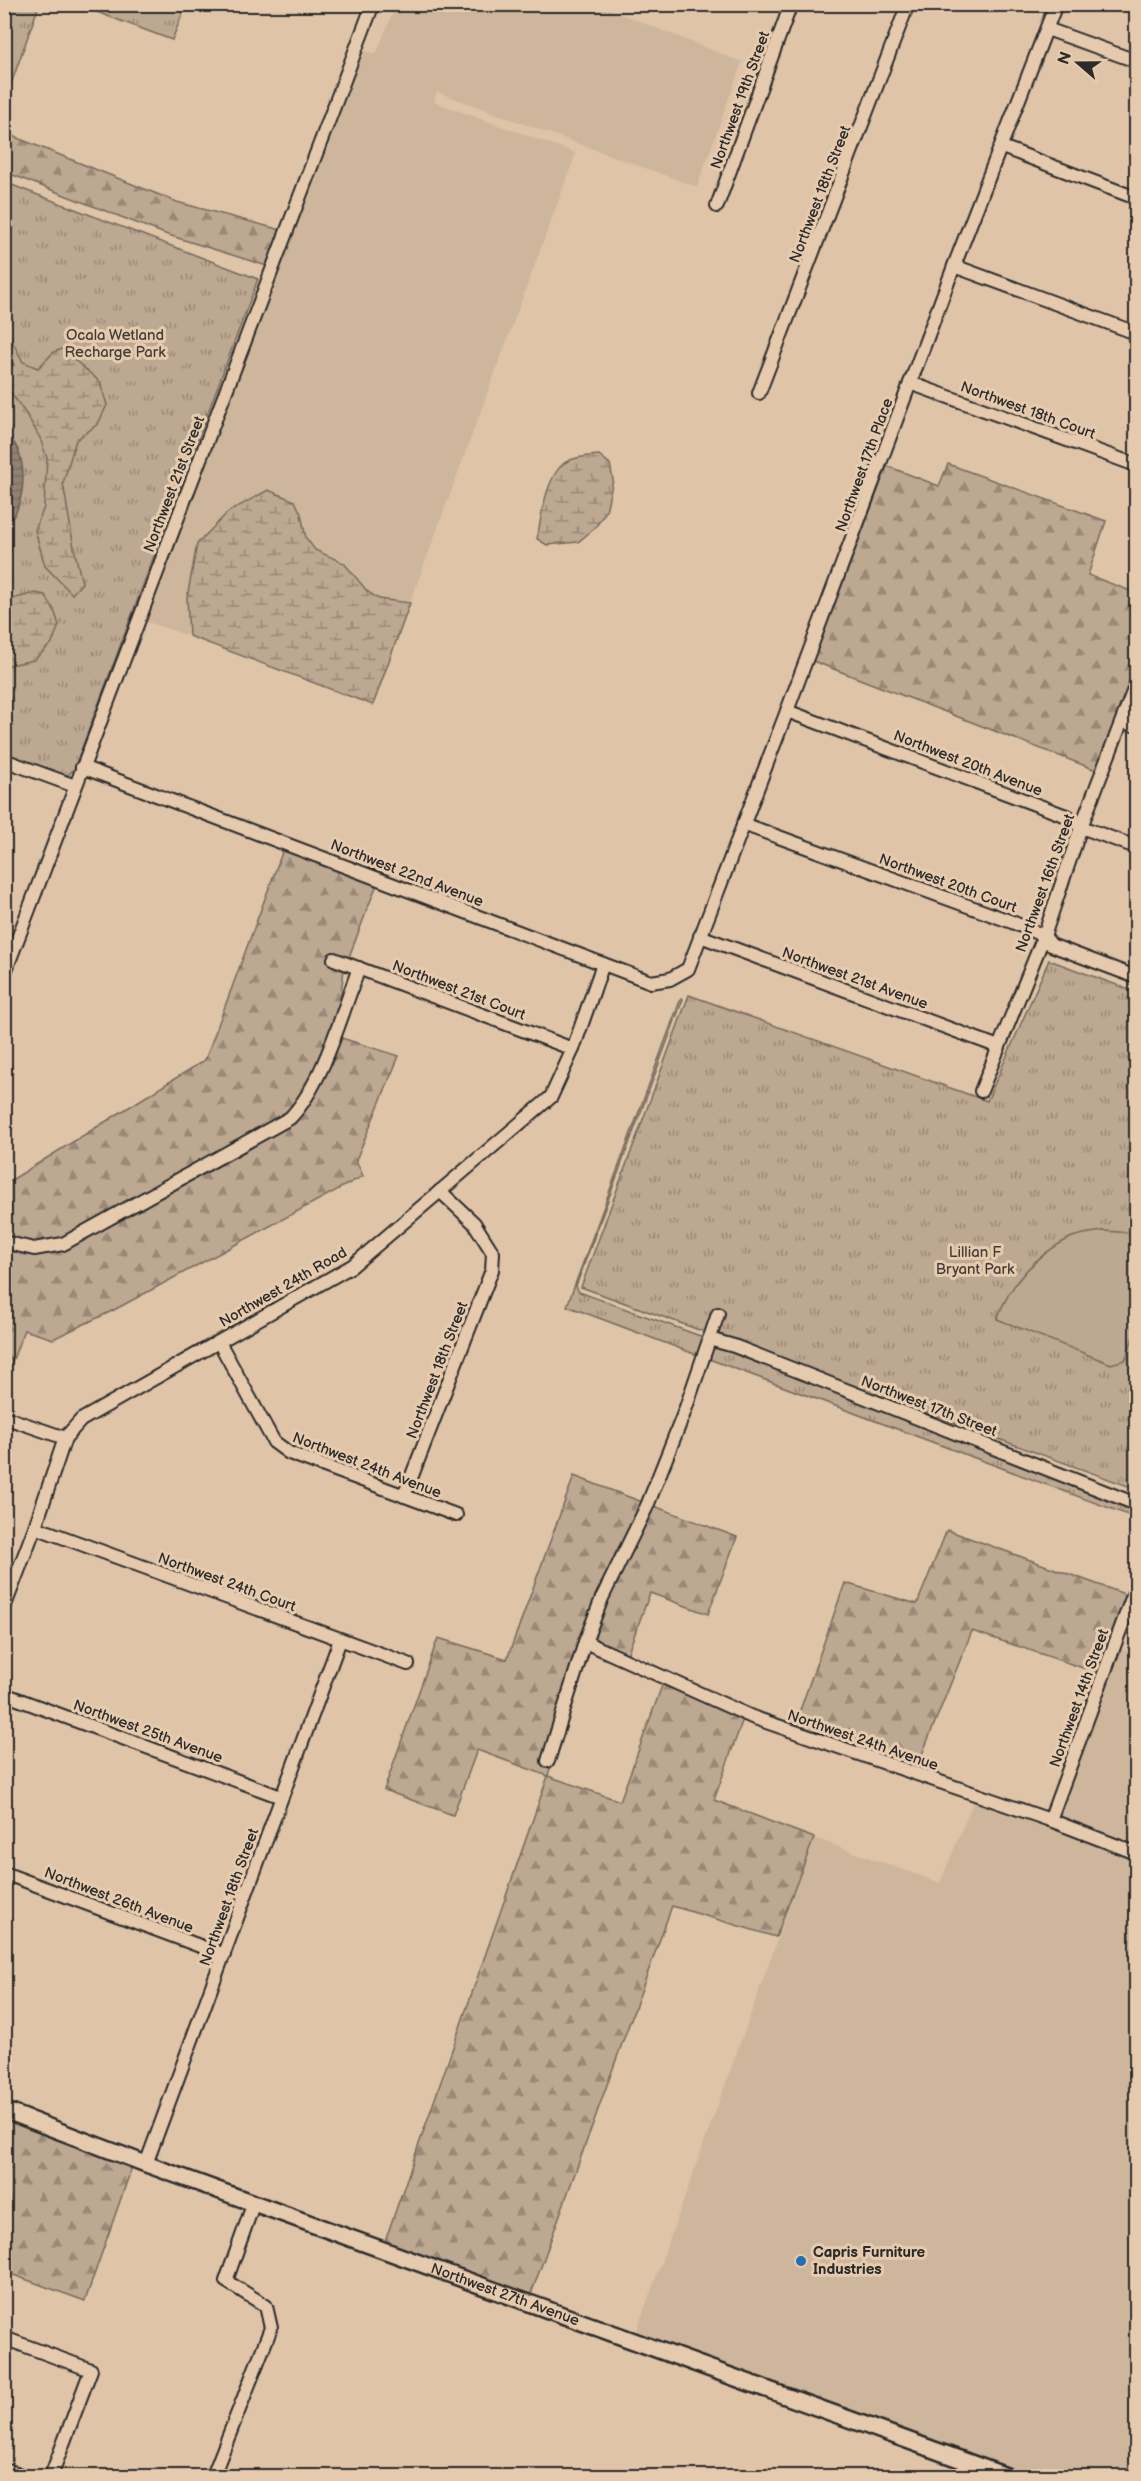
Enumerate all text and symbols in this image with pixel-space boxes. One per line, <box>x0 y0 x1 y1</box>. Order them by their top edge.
street label: Northwest 19th Street <box>707 28 774 172</box>
north arrow <box>1048 33 1108 93</box>
text: N <box>1054 49 1076 67</box>
street label: Northwest 18th Street <box>786 123 856 266</box>
park label: Ocala Wetland Recharge Park <box>64 326 166 362</box>
street label: Northwest 18th Court <box>958 377 1098 444</box>
street label: Northwest 17th Place <box>831 395 898 535</box>
street label: Northwest 21st Street <box>140 413 209 555</box>
street label: Northwest 20th Avenue <box>891 726 1045 801</box>
street label: Northwest 16th Street <box>1012 811 1079 955</box>
street label: Northwest 22nd Avenue <box>328 836 486 911</box>
street label: Northwest 20th Court <box>876 850 1020 917</box>
street label: Northwest 21st Avenue <box>779 943 931 1014</box>
street label: Northwest 21st Court <box>390 956 528 1025</box>
street label: Northwest 24th Road <box>216 1243 350 1332</box>
park label: Lillian F Bryant Park <box>936 1243 1015 1279</box>
street label: Northwest 18th Street <box>403 1299 473 1442</box>
street label: Northwest 17th Street <box>858 1372 1000 1441</box>
street label: Northwest 24th Avenue <box>290 1428 444 1503</box>
street label: Northwest 24th Court <box>155 1549 299 1616</box>
street label: Northwest 14th Street <box>1046 1626 1113 1770</box>
street label: Northwest 25th Avenue <box>70 1696 225 1767</box>
street label: Northwest 24th Avenue <box>785 1706 941 1775</box>
street label: Northwest 18th Street <box>196 1825 263 1969</box>
street label: Northwest 26th Avenue <box>41 1863 196 1938</box>
place label: Capris Furniture Industries <box>813 2243 926 2279</box>
marker: Capris Furniture Industries <box>794 2254 808 2268</box>
street label: Northwest 27th Avenue <box>428 2259 582 2330</box>

